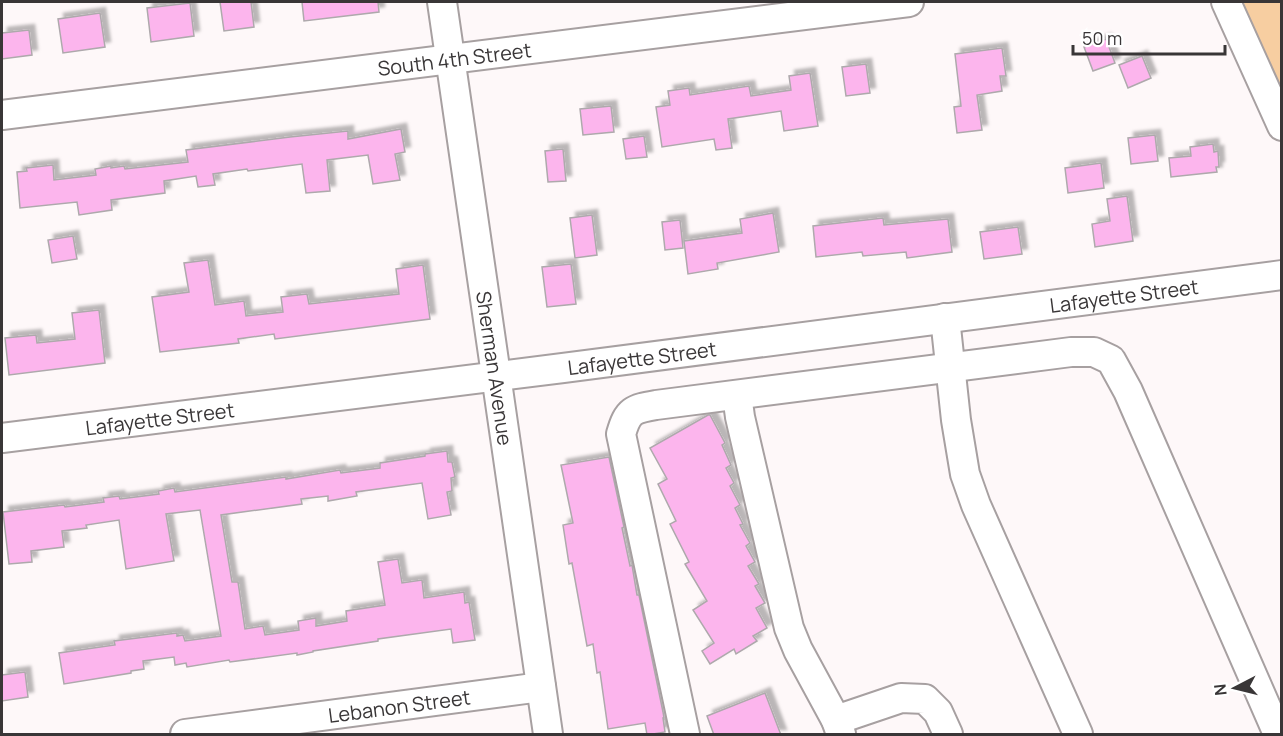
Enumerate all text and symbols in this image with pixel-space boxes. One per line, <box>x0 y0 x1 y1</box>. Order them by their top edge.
scale bar <box>1073 18 1224 56</box>
text: 50 m <box>1082 26 1122 50</box>
street label: South 4th Street <box>376 36 533 82</box>
street label: Lafayette Street <box>1048 272 1200 318</box>
street label: Sherman Avenue <box>471 289 520 447</box>
street label: Lafayette Street <box>566 335 718 381</box>
street label: Lafayette Street <box>84 396 236 441</box>
north arrow <box>1205 658 1265 718</box>
street label: Lebanon Street <box>326 683 472 728</box>
text: N <box>1208 683 1232 697</box>

